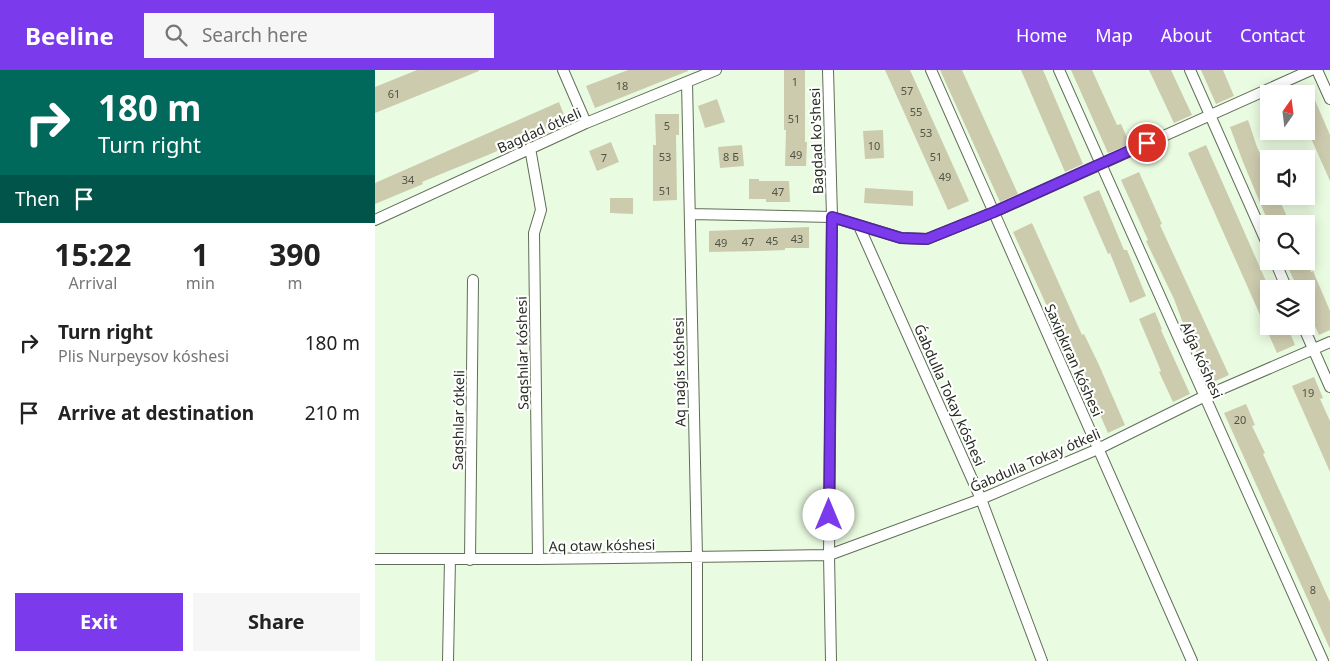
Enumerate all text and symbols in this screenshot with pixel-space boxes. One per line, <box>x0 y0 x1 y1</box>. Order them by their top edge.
search box <box>144 13 494 58</box>
text: Beeline <box>25 19 114 52</box>
icon: search <box>162 21 190 49</box>
text: Search here <box>202 22 308 48</box>
text: Home <box>1016 23 1067 47</box>
text: Map <box>1095 23 1133 47</box>
text: About <box>1161 23 1212 47</box>
text: Contact <box>1240 23 1305 47</box>
house number: 1 <box>792 74 798 89</box>
house number: 18 <box>616 78 628 93</box>
house number: 57 <box>901 83 913 98</box>
text: 180 m <box>98 84 201 131</box>
north arrow <box>1260 85 1315 140</box>
map controls <box>1260 85 1315 335</box>
house number: 61 <box>388 86 400 101</box>
street label: Bagdad ko'shesi <box>805 88 827 194</box>
icon: right <box>15 90 80 155</box>
street label: Bagdad ótkeli <box>494 103 584 157</box>
house number: 55 <box>910 104 922 119</box>
house number: 51 <box>788 111 800 126</box>
house number: 5 <box>664 118 670 133</box>
pin <box>1126 122 1168 164</box>
house number: 53 <box>920 125 932 140</box>
text: Turn right <box>98 129 201 159</box>
icon: arrive <box>1133 129 1161 157</box>
house number: 10 <box>868 138 880 153</box>
house number: 49 <box>790 147 802 162</box>
house number: 53 <box>659 149 671 164</box>
house number: 8 Б <box>723 149 739 164</box>
house number: 51 <box>930 149 942 164</box>
house number: 7 <box>601 150 607 165</box>
button: sound <box>1260 150 1315 205</box>
house number: 49 <box>939 169 951 184</box>
house number: 34 <box>402 172 415 187</box>
house number: 51 <box>659 183 671 198</box>
house number: 47 <box>772 184 784 199</box>
icon: arrive <box>70 185 98 213</box>
text: Then <box>15 186 60 212</box>
button: search <box>1260 215 1315 270</box>
house number: 43 <box>791 231 803 246</box>
house number: 45 <box>766 233 778 248</box>
text: 15:22 <box>54 234 131 275</box>
text: 1 <box>192 234 209 275</box>
text: 390 <box>269 234 321 275</box>
house number: 47 <box>742 234 754 249</box>
house number: 49 <box>715 235 727 250</box>
text: Arrival <box>68 272 117 294</box>
text: min <box>186 272 215 294</box>
text: m <box>287 272 302 294</box>
button: layers <box>1260 280 1315 335</box>
street label: Saqshılar kóshesi <box>512 296 532 410</box>
street label: Saxipkıran kóshesi <box>1041 301 1107 419</box>
street label: Aq naǵıs kóshesi <box>669 317 689 427</box>
text: Turn right <box>58 319 153 345</box>
street label: Alǵa kóshesi <box>1177 319 1227 401</box>
street label: Ǵabdulla Tokay kóshesi <box>910 321 990 469</box>
icon: right <box>15 329 43 357</box>
text: 180 m <box>305 330 360 356</box>
text: Plis Nurpeysov kóshesi <box>58 345 229 367</box>
street label: Saqshılar ótkeli <box>448 370 468 470</box>
house number: 19 <box>1302 385 1314 400</box>
icon: arrive <box>15 399 43 427</box>
text: Arrive at destination <box>58 400 254 426</box>
text: 210 m <box>305 400 360 426</box>
house number: 20 <box>1234 412 1246 427</box>
street label: Ǵabdulla Tokay ótkeli <box>967 424 1103 496</box>
position arrow <box>802 488 854 540</box>
street label: Aq otaw kóshesi <box>548 535 656 555</box>
house number: 8 <box>1310 582 1316 597</box>
button: Exit <box>15 593 183 651</box>
button: Share <box>193 593 360 651</box>

